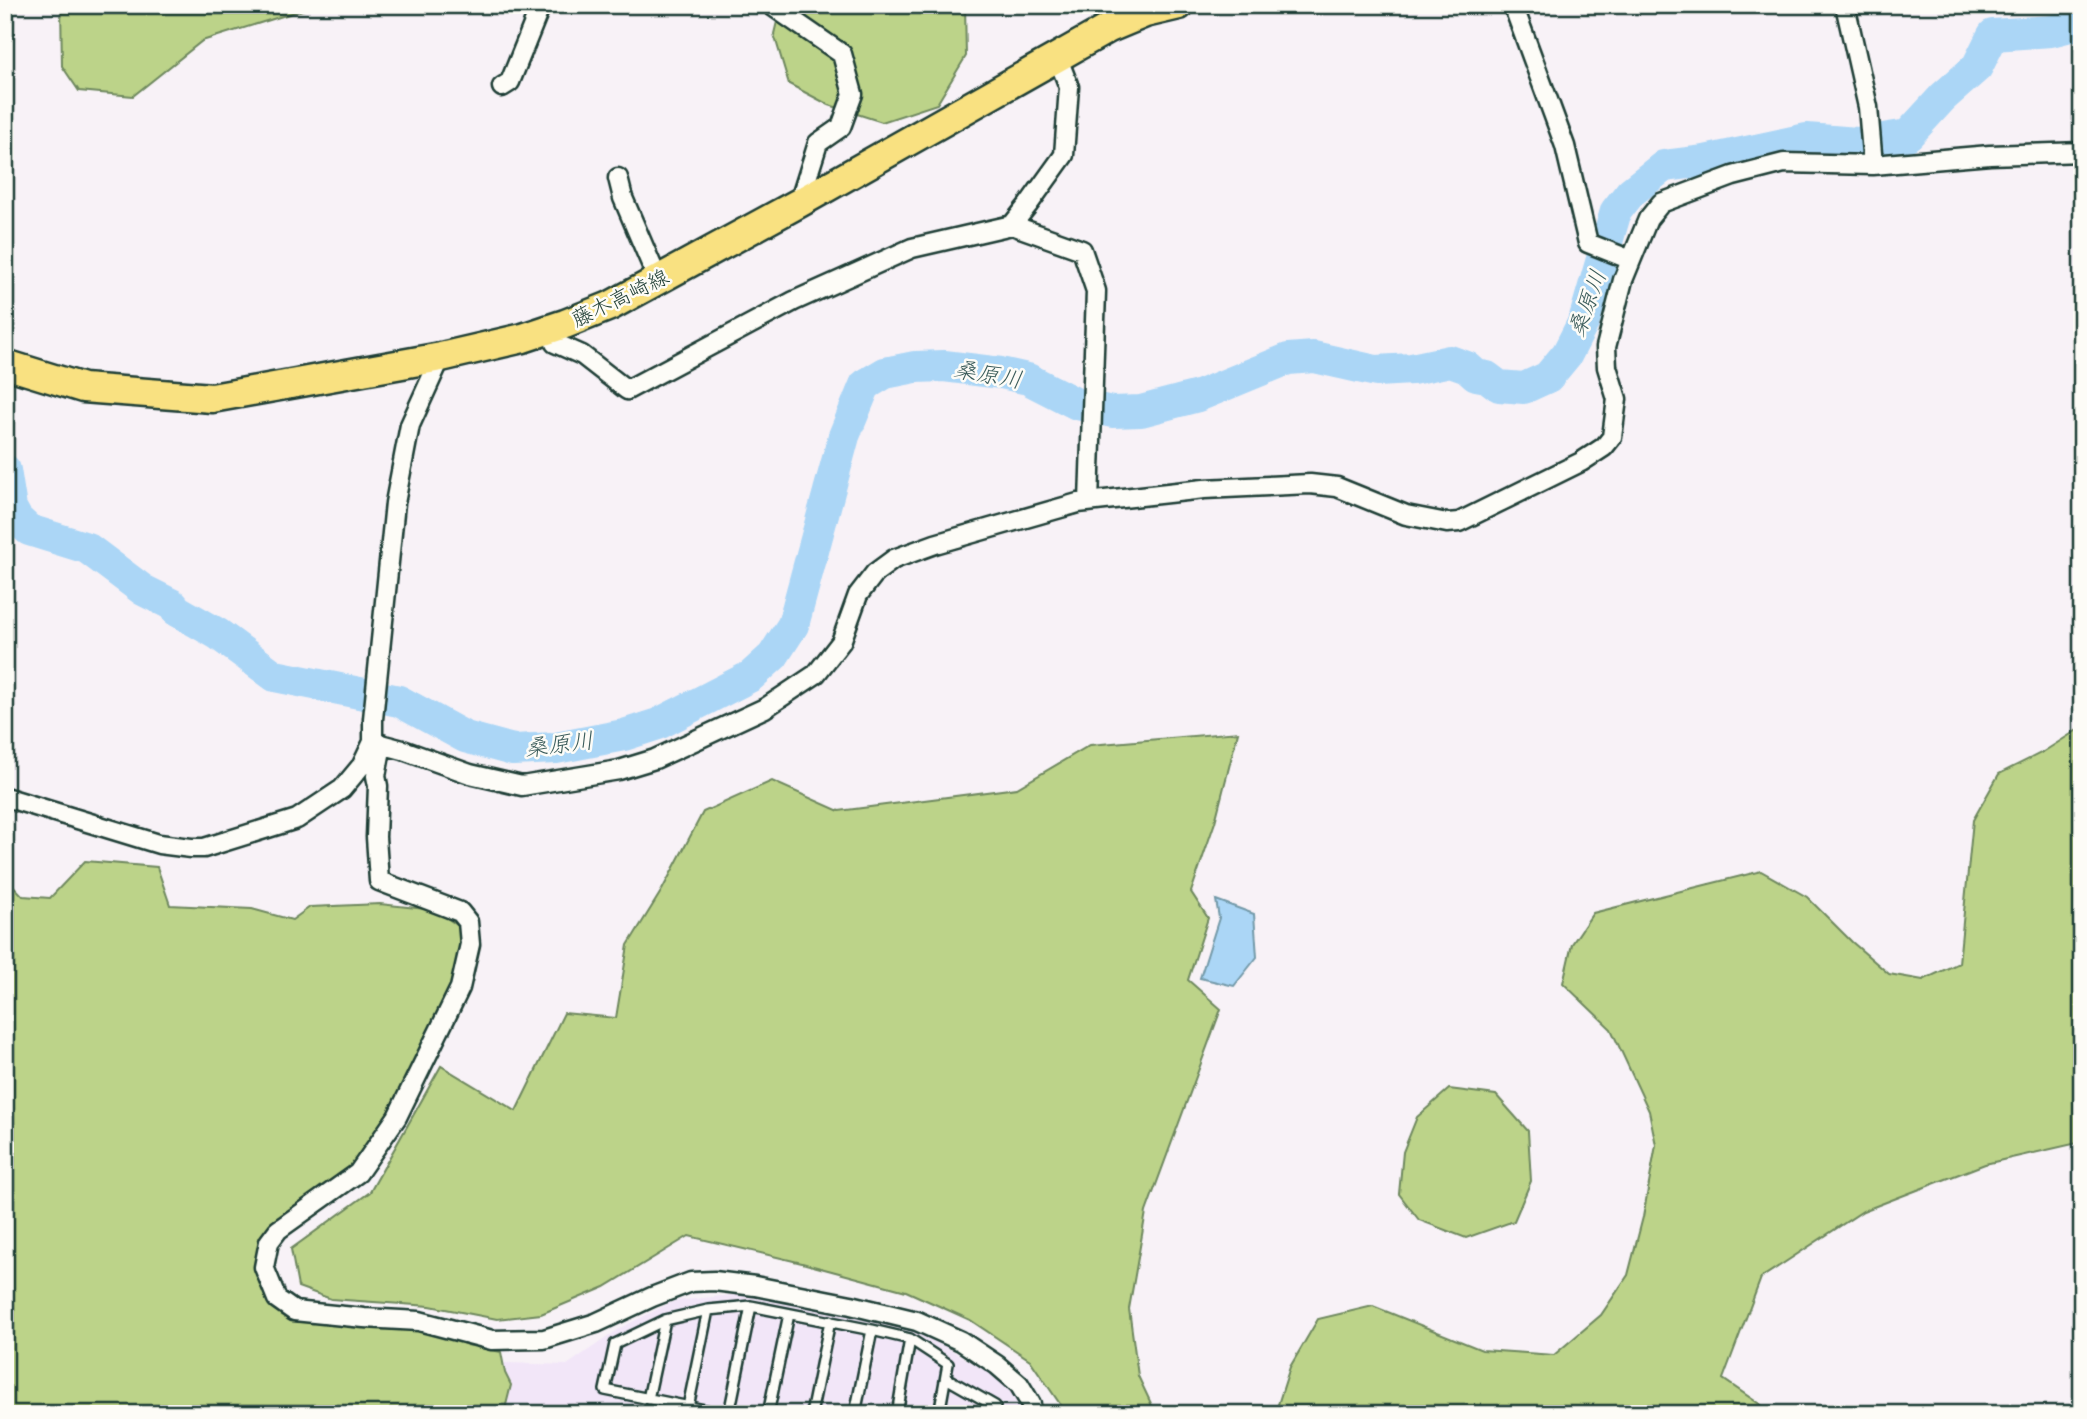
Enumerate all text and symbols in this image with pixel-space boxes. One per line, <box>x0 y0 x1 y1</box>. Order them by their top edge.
street label: 藤木高崎線 <box>565 259 673 334</box>
water label: 桑原川 <box>1557 264 1614 341</box>
water label: 桑原川 <box>951 349 1025 396</box>
water label: 桑原川 <box>522 721 595 764</box>

